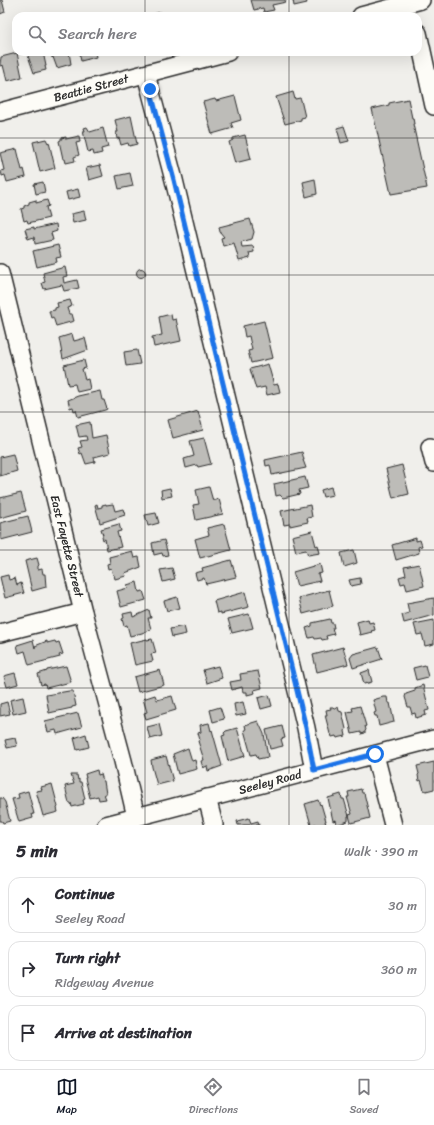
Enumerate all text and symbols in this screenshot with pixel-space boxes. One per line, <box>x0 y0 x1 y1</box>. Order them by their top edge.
search box <box>12 12 422 56</box>
text: Search here <box>58 21 137 47</box>
icon: search <box>26 23 48 45</box>
street label: Beattie Street <box>51 67 132 109</box>
route end <box>141 80 159 98</box>
street label: East Fayette Street <box>44 493 91 601</box>
route start <box>366 745 384 763</box>
street label: Seeley Road <box>236 763 304 801</box>
text: 5 min <box>16 836 58 866</box>
text: Walk · 390 m <box>344 840 418 863</box>
text: Continue <box>55 881 115 907</box>
icon: ahead <box>17 894 39 916</box>
text: 30 m <box>388 894 417 917</box>
text: Seeley Road <box>55 907 125 930</box>
text: Turn right <box>55 945 120 971</box>
icon: right <box>17 958 39 980</box>
text: 360 m <box>381 958 417 981</box>
text: Ridgeway Avenue <box>55 971 154 994</box>
text: Arrive at destination <box>55 1020 192 1046</box>
icon: arrive <box>17 1022 39 1044</box>
tab: Map <box>56 1076 78 1119</box>
tab: Directions <box>189 1076 238 1119</box>
tab: Saved <box>349 1076 378 1119</box>

